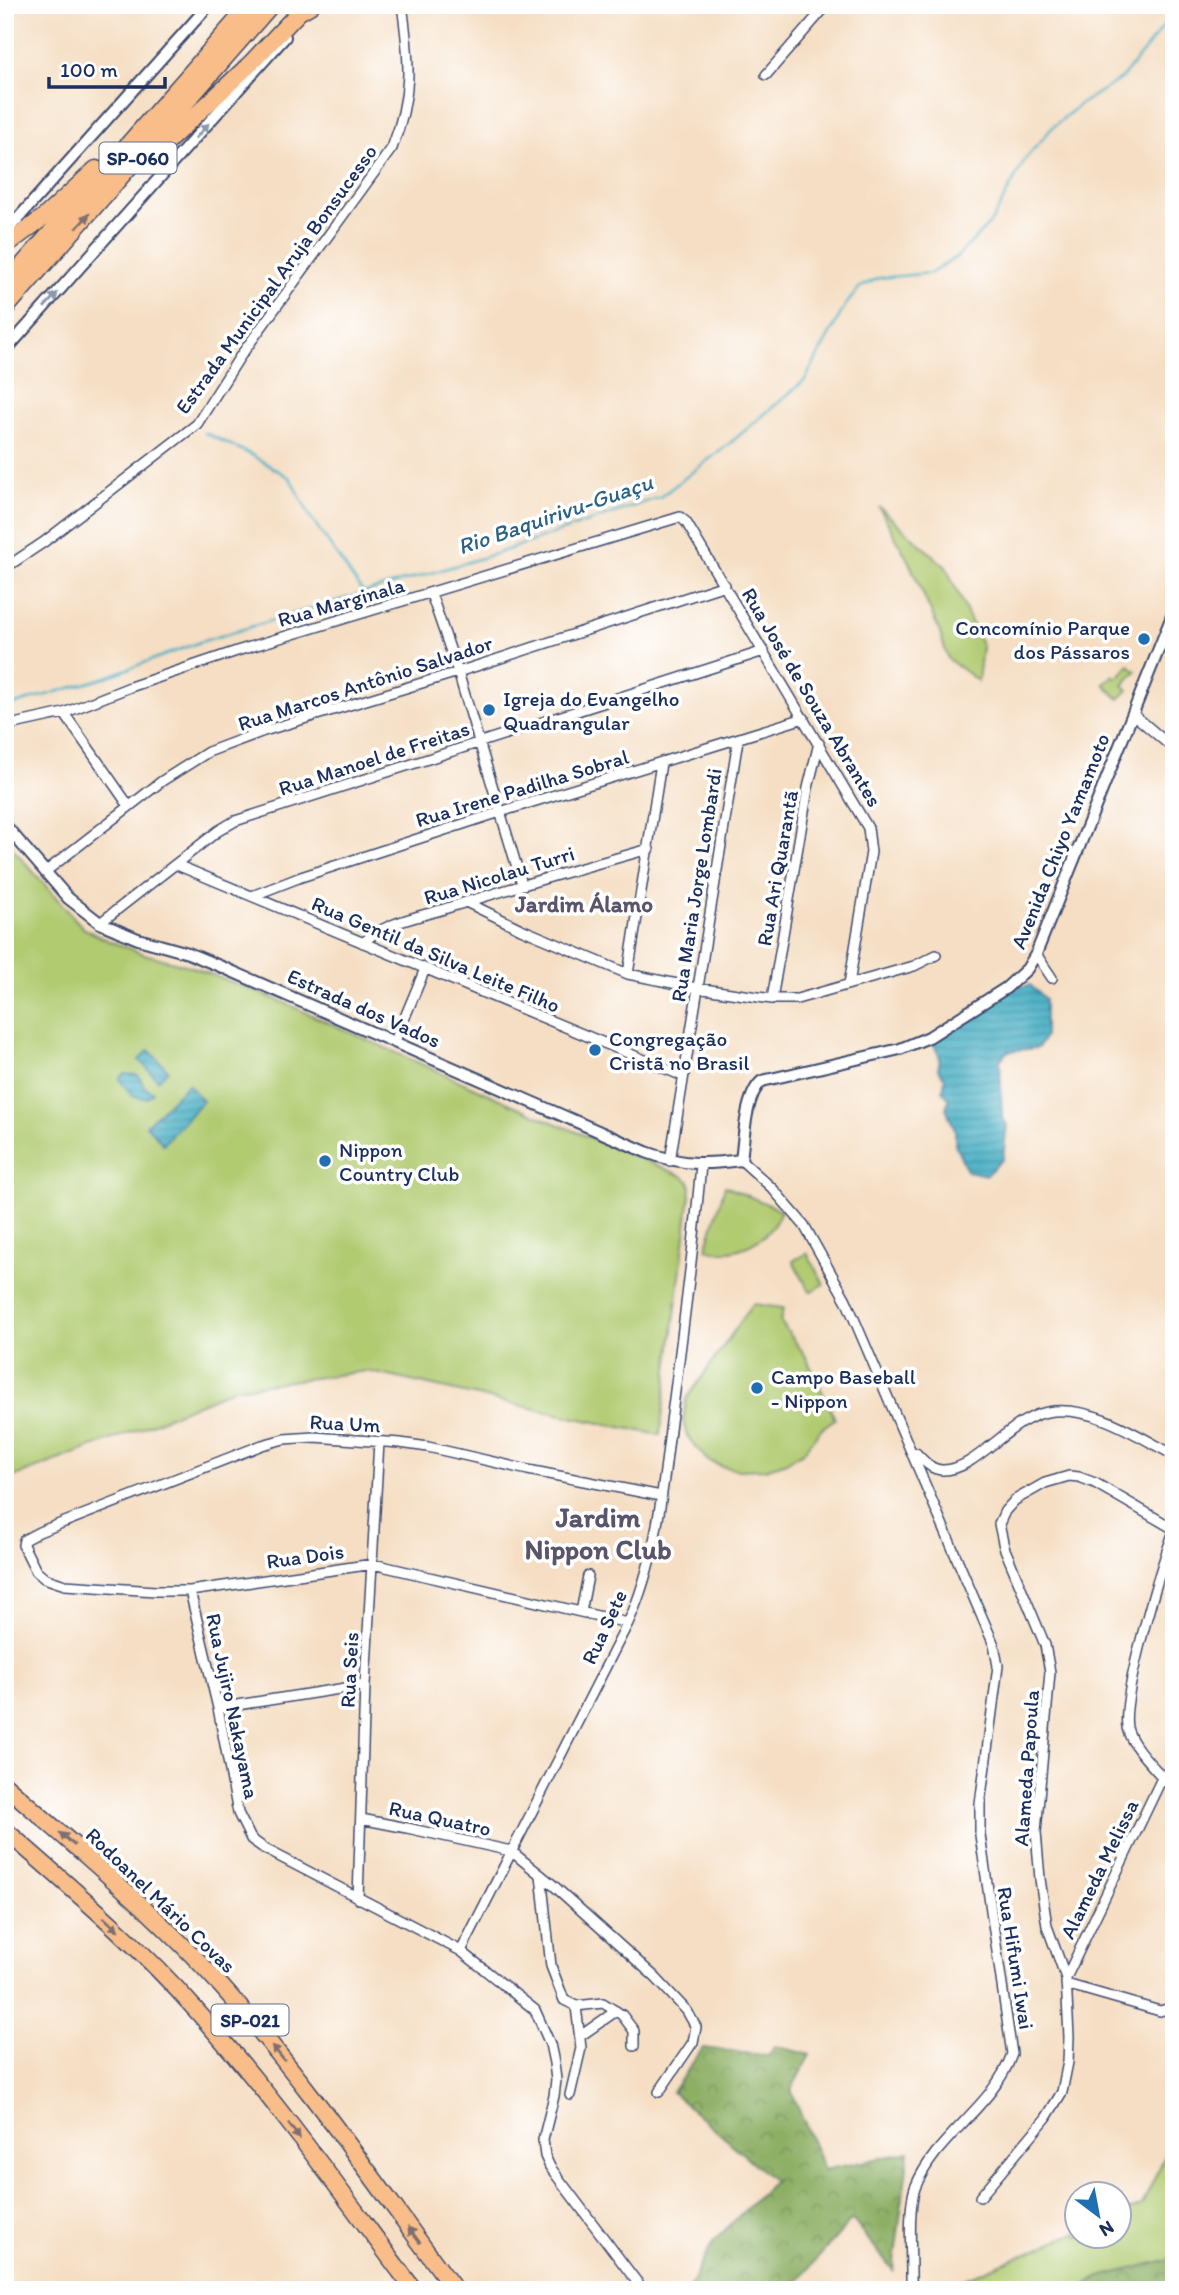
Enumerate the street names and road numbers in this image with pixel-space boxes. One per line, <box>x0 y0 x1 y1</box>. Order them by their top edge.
street label: Estrada Municipal Aruja Bonsucesso <box>170 139 382 419</box>
road number: SP-060 <box>100 142 176 174</box>
street label: Rua Marginala <box>275 572 407 632</box>
street label: Rua José de Souza Abrantes <box>737 583 887 811</box>
street label: Rua Marcos Antônio Salvador <box>234 630 496 736</box>
street label: Rua Manoel de Freitas <box>275 715 473 801</box>
street label: Avenida Chiyo Yamamoto <box>1005 730 1115 952</box>
street label: Rua Irene Padilha Sobral <box>412 744 632 832</box>
street label: Rua Maria Jorge Lombardi <box>665 766 727 1004</box>
street label: Rua Ari Quarantã <box>751 788 803 948</box>
street label: Rua Nicolau Turri <box>421 840 577 910</box>
street label: Rua Gentil da Silva Leite Filho <box>308 890 564 1018</box>
street label: Estrada dos Vados <box>284 963 444 1053</box>
street label: Rua Um <box>309 1409 381 1437</box>
street label: Rua Dois <box>265 1538 345 1574</box>
street label: Rua Sete <box>576 1586 632 1668</box>
street label: Rua Jujiro Nakayama <box>201 1611 265 1801</box>
street label: Rua Seis <box>335 1631 363 1709</box>
street label: Alameda Papoula <box>1008 1689 1044 1847</box>
street label: Rua Quatro <box>387 1795 493 1841</box>
street label: Alameda Melissa <box>1054 1795 1144 1943</box>
street label: Rodoanel Mário Covas <box>81 1822 241 1978</box>
street label: Rua Hifumi Iwai <box>992 1885 1040 2031</box>
road number: SP-021 <box>212 2004 288 2036</box>

